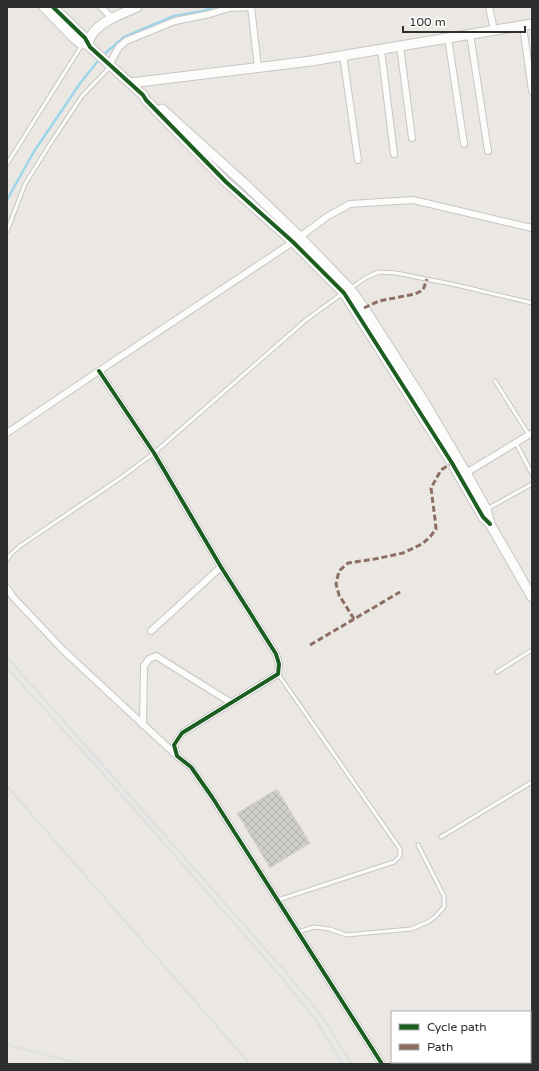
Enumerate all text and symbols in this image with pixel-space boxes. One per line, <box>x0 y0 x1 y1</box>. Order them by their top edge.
scale bar <box>403 8 525 34</box>
text: 100 m <box>409 15 446 29</box>
legend <box>391 1011 531 1063</box>
text: Cycle path <box>427 1020 486 1034</box>
text: Path <box>427 1040 453 1054</box>

